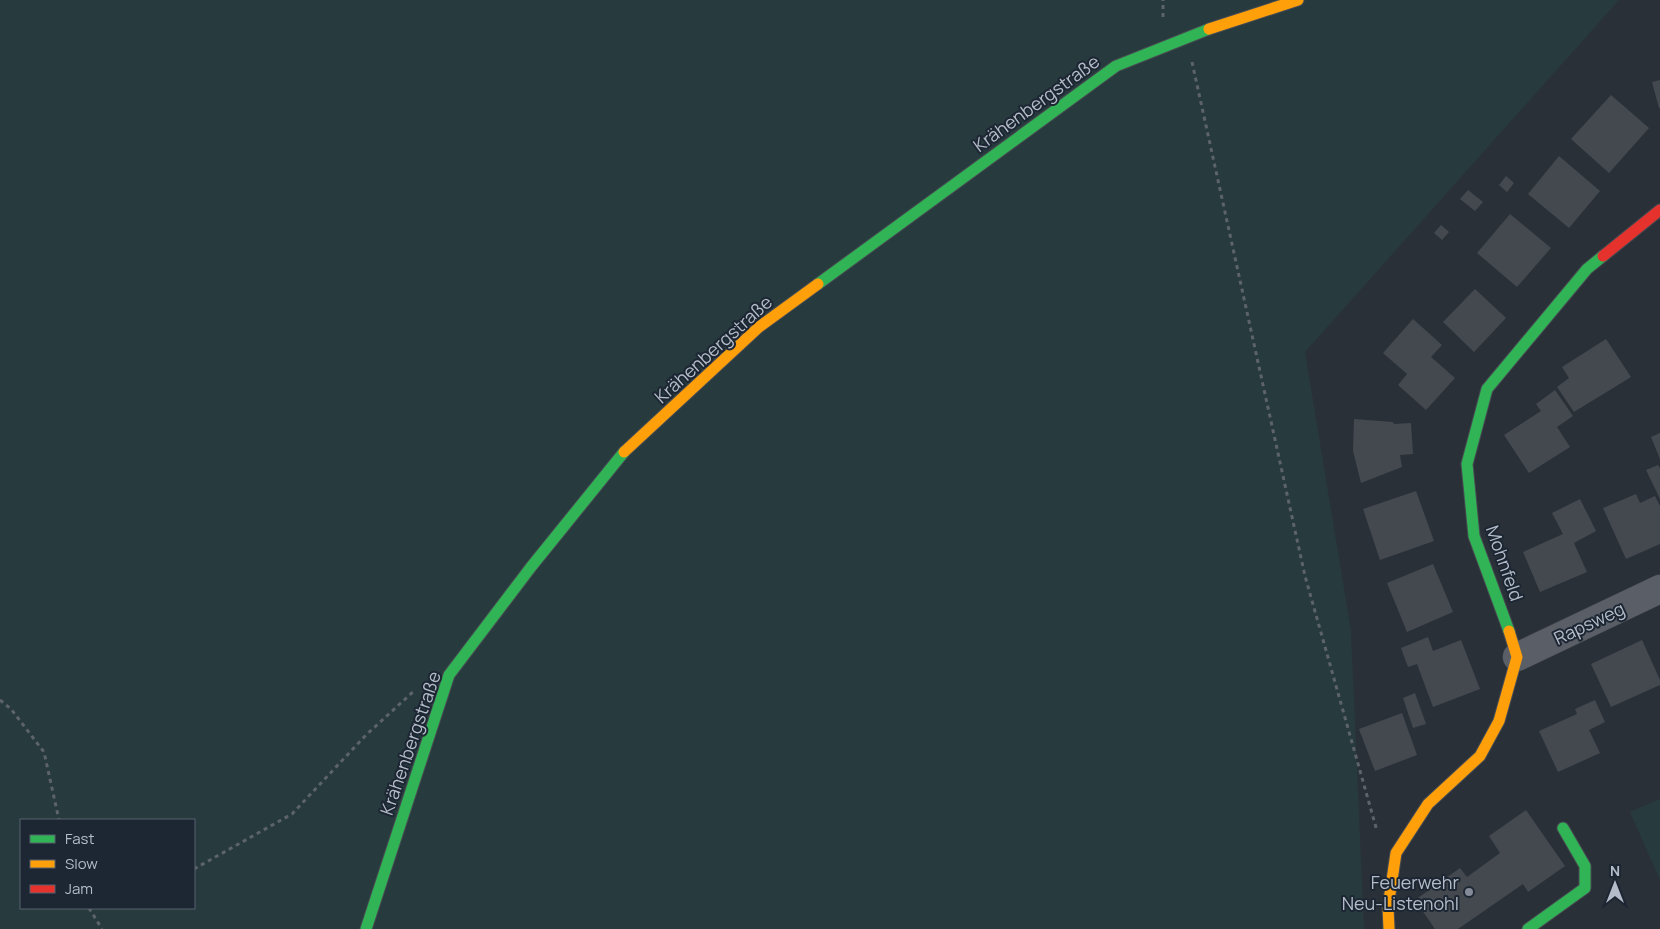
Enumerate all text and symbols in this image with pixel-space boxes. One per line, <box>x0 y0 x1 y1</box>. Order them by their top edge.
street label: Krähenbergstraße <box>968 49 1104 157</box>
street label: Krähenbergstraße <box>649 290 777 408</box>
street label: Mohnfeld <box>1481 522 1529 604</box>
street label: Rapsweg <box>1550 596 1628 650</box>
street label: Krähenbergstraße <box>374 668 446 818</box>
legend <box>20 819 195 909</box>
text: Fast <box>65 828 94 849</box>
text: Slow <box>65 853 98 874</box>
north arrow <box>1590 859 1640 909</box>
text: N <box>1610 861 1620 880</box>
place label: Feuerwehr Neu-Listenohl <box>1342 870 1459 915</box>
text: Jam <box>65 878 93 899</box>
marker: Feuerwehr Neu-Listenohl <box>1463 886 1475 898</box>

